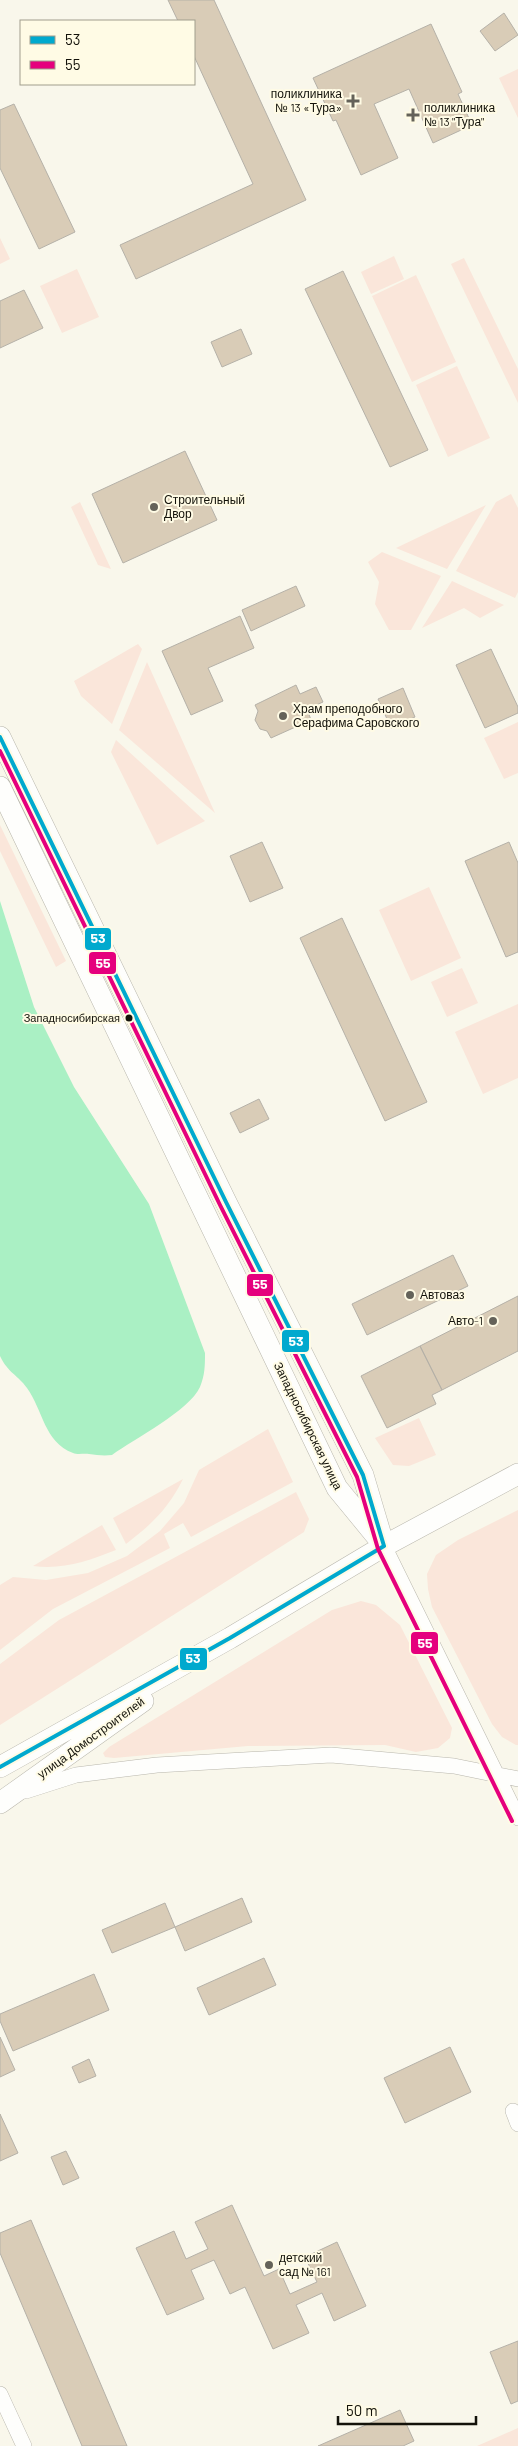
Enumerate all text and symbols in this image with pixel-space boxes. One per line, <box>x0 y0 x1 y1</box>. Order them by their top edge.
legend <box>20 20 195 85</box>
text: 53 <box>65 30 80 48</box>
text: 55 <box>65 55 80 73</box>
place label: поликлиника № 13 «Тура» <box>271 86 342 115</box>
marker: поликлиника № 13 «Тура» <box>346 94 360 108</box>
place label: поликлиника № 13 "Тура" <box>424 100 496 129</box>
marker: поликлиника № 13 "Тура" <box>406 108 420 122</box>
place label: Строительный Двор <box>164 492 245 521</box>
marker: Строительный Двор <box>148 501 160 513</box>
place label: Храм преподобного Серафима Саровского <box>293 701 420 730</box>
marker: Храм преподобного Серафима Саровского <box>277 710 289 722</box>
line badge: 53 <box>84 927 112 951</box>
text: 53 <box>90 929 106 946</box>
line badge: 55 <box>88 951 117 975</box>
text: 55 <box>95 954 111 971</box>
place label: Западносибирская <box>24 1011 120 1024</box>
marker: Западносибирская <box>124 1013 134 1023</box>
line badge: 55 <box>246 1273 274 1297</box>
text: 55 <box>252 1275 268 1292</box>
place label: Автоваз <box>420 1287 465 1301</box>
marker: Автоваз <box>404 1289 416 1301</box>
place label: Авто-1 <box>448 1313 483 1327</box>
marker: Авто-1 <box>487 1315 499 1327</box>
line badge: 53 <box>281 1329 310 1353</box>
text: 53 <box>288 1332 304 1349</box>
street label: Западносибирская улица <box>271 1359 346 1492</box>
line badge: 55 <box>410 1631 439 1655</box>
text: 55 <box>417 1634 433 1651</box>
line badge: 53 <box>179 1647 208 1671</box>
text: 53 <box>185 1649 201 1666</box>
street label: улица Домостроителей <box>34 1694 147 1782</box>
place label: детский сад № 161 <box>279 2250 331 2279</box>
marker: детский сад № 161 <box>263 2259 275 2271</box>
scale bar <box>338 2394 476 2426</box>
text: 50 m <box>346 2401 378 2419</box>

